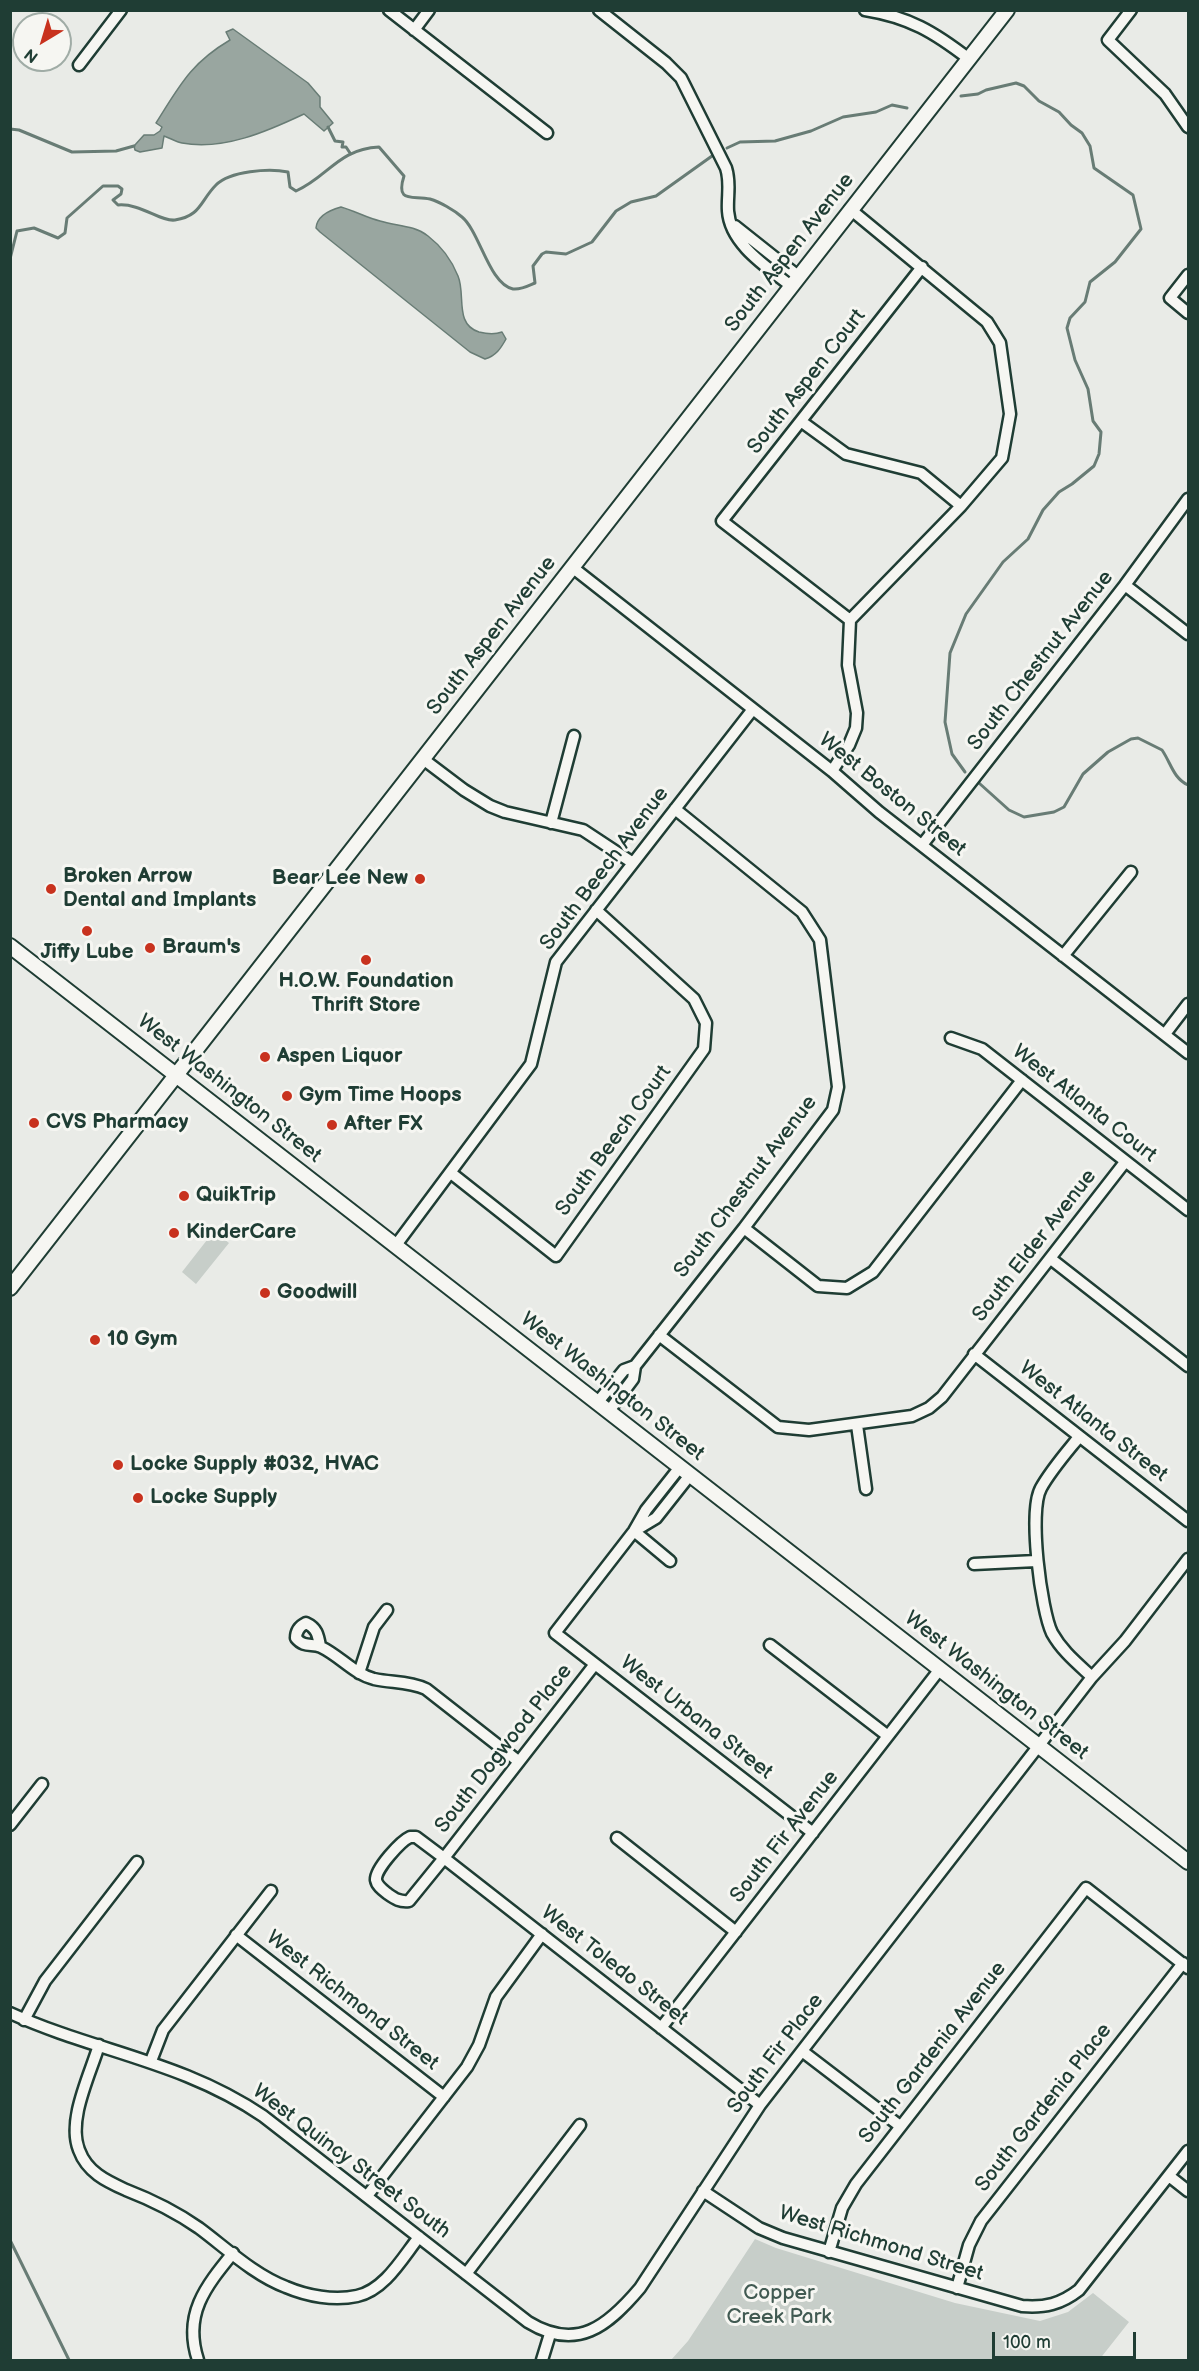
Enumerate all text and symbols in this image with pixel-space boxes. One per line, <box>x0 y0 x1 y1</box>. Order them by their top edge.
north arrow <box>12 12 72 72</box>
text: N <box>21 44 42 66</box>
street label: South Aspen Avenue <box>720 168 860 338</box>
street label: South Aspen Court <box>743 304 871 460</box>
street label: South Aspen Avenue <box>422 551 562 721</box>
street label: South Chestnut Avenue <box>963 566 1119 756</box>
street label: West Boston Street <box>813 728 971 862</box>
street label: South Beech Avenue <box>535 782 675 956</box>
place label: Broken Arrow Dental and Implants <box>63 864 256 914</box>
place label: Bear Lee New <box>272 866 408 892</box>
marker: Bear Lee New <box>413 872 427 886</box>
marker: Broken Arrow Dental and Implants <box>44 882 58 896</box>
marker: Jiffy Lube <box>80 924 94 938</box>
place label: Braum's <box>162 935 241 961</box>
place label: Jiffy Lube <box>41 940 133 966</box>
marker: Braum's <box>143 941 157 955</box>
marker: H.O.W. Foundation Thrift Store <box>359 953 373 967</box>
place label: H.O.W. Foundation Thrift Store <box>278 969 454 1019</box>
street label: West Washington Street <box>132 1009 326 1169</box>
street label: West Atlanta Court <box>1007 1040 1161 1168</box>
place label: Aspen Liquor <box>277 1044 402 1070</box>
marker: Aspen Liquor <box>258 1050 272 1064</box>
street label: South Beech Court <box>551 1061 677 1221</box>
place label: Gym Time Hoops <box>299 1083 462 1109</box>
marker: Gym Time Hoops <box>280 1089 294 1103</box>
street label: South Chestnut Avenue <box>669 1091 823 1283</box>
place label: CVS Pharmacy <box>46 1110 188 1136</box>
place label: After FX <box>344 1112 423 1138</box>
marker: CVS Pharmacy <box>27 1116 41 1130</box>
marker: After FX <box>325 1118 339 1132</box>
street label: South Elder Avenue <box>968 1165 1102 1327</box>
place label: QuikTrip <box>196 1183 276 1209</box>
marker: QuikTrip <box>177 1189 191 1203</box>
place label: KinderCare <box>186 1220 296 1246</box>
marker: KinderCare <box>167 1226 181 1240</box>
place label: Goodwill <box>277 1280 357 1306</box>
marker: Goodwill <box>258 1286 272 1300</box>
street label: West Washington Street <box>515 1307 709 1467</box>
place label: 10 Gym <box>107 1327 178 1353</box>
marker: 10 Gym <box>88 1333 102 1347</box>
street label: West Atlanta Street <box>1014 1356 1172 1488</box>
place label: Locke Supply #032, HVAC <box>130 1452 379 1478</box>
marker: Locke Supply #032, HVAC <box>111 1458 125 1472</box>
place label: Locke Supply <box>150 1485 277 1511</box>
marker: Locke Supply <box>131 1491 145 1505</box>
street label: West Washington Street <box>899 1606 1093 1766</box>
street label: West Urbana Street <box>615 1651 777 1785</box>
street label: South Dogwood Place <box>430 1659 578 1839</box>
street label: South Fir Avenue <box>726 1766 844 1908</box>
street label: West Toledo Street <box>535 1901 693 2031</box>
street label: West Richmond Street <box>261 1926 443 2076</box>
street label: South Gardenia Avenue <box>854 1957 1012 2149</box>
street label: South Fir Place <box>723 1989 829 2119</box>
street label: South Gardenia Place <box>970 2019 1118 2197</box>
street label: West Quincy Street South <box>247 2079 455 2245</box>
street label: West Richmond Street <box>776 2201 986 2287</box>
park label: Copper Creek Park <box>726 2281 832 2331</box>
scale bar <box>995 2320 1139 2358</box>
text: 100 m <box>1003 2332 1051 2353</box>

